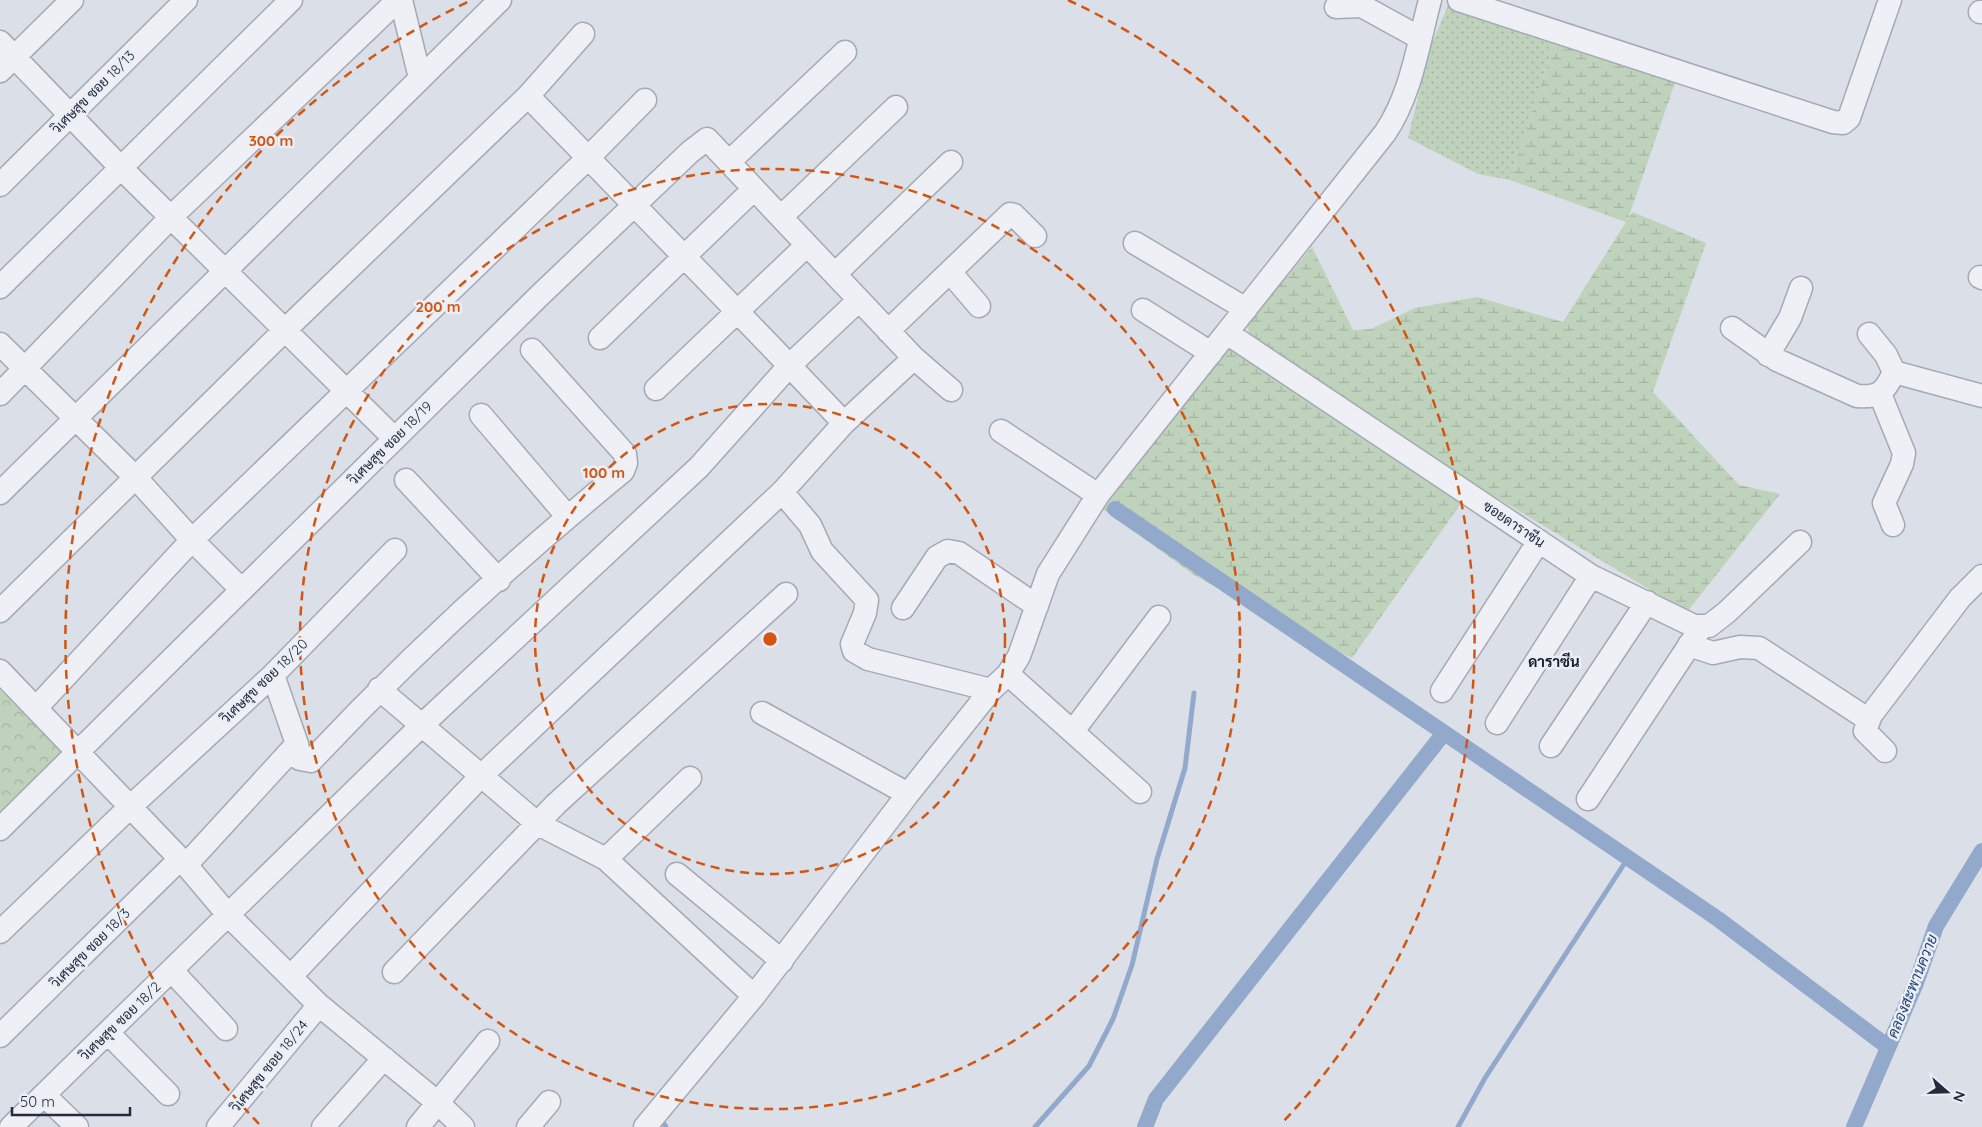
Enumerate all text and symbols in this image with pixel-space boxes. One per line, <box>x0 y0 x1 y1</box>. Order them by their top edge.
street label: วิเศษสุข ซอย 18/13 <box>47 46 139 139</box>
text: 300 m <box>249 131 293 150</box>
text: 200 m <box>416 297 461 316</box>
street label: วิเศษสุข ซอย 18/19 <box>344 397 437 490</box>
text: 100 m <box>583 463 625 482</box>
street label: ซอยดาราซีน <box>1480 497 1549 551</box>
centre of rings <box>761 630 779 648</box>
street label: วิเศษสุข ซอย 18/20 <box>216 635 312 729</box>
district label: ดาราซีน <box>1528 652 1580 671</box>
street label: วิเศษสุข ซอย 18/3 <box>46 904 134 993</box>
water label: คลองสะพานควาย <box>1883 931 1942 1041</box>
street label: วิเศษสุข ซอย 18/2 <box>75 977 165 1066</box>
street label: วิเศษสุข ซอย 18/24 <box>226 1016 312 1117</box>
north arrow <box>1922 1067 1972 1117</box>
scale bar <box>12 1084 130 1116</box>
text: N <box>1949 1089 1969 1104</box>
text: 50 m <box>20 1092 55 1111</box>

